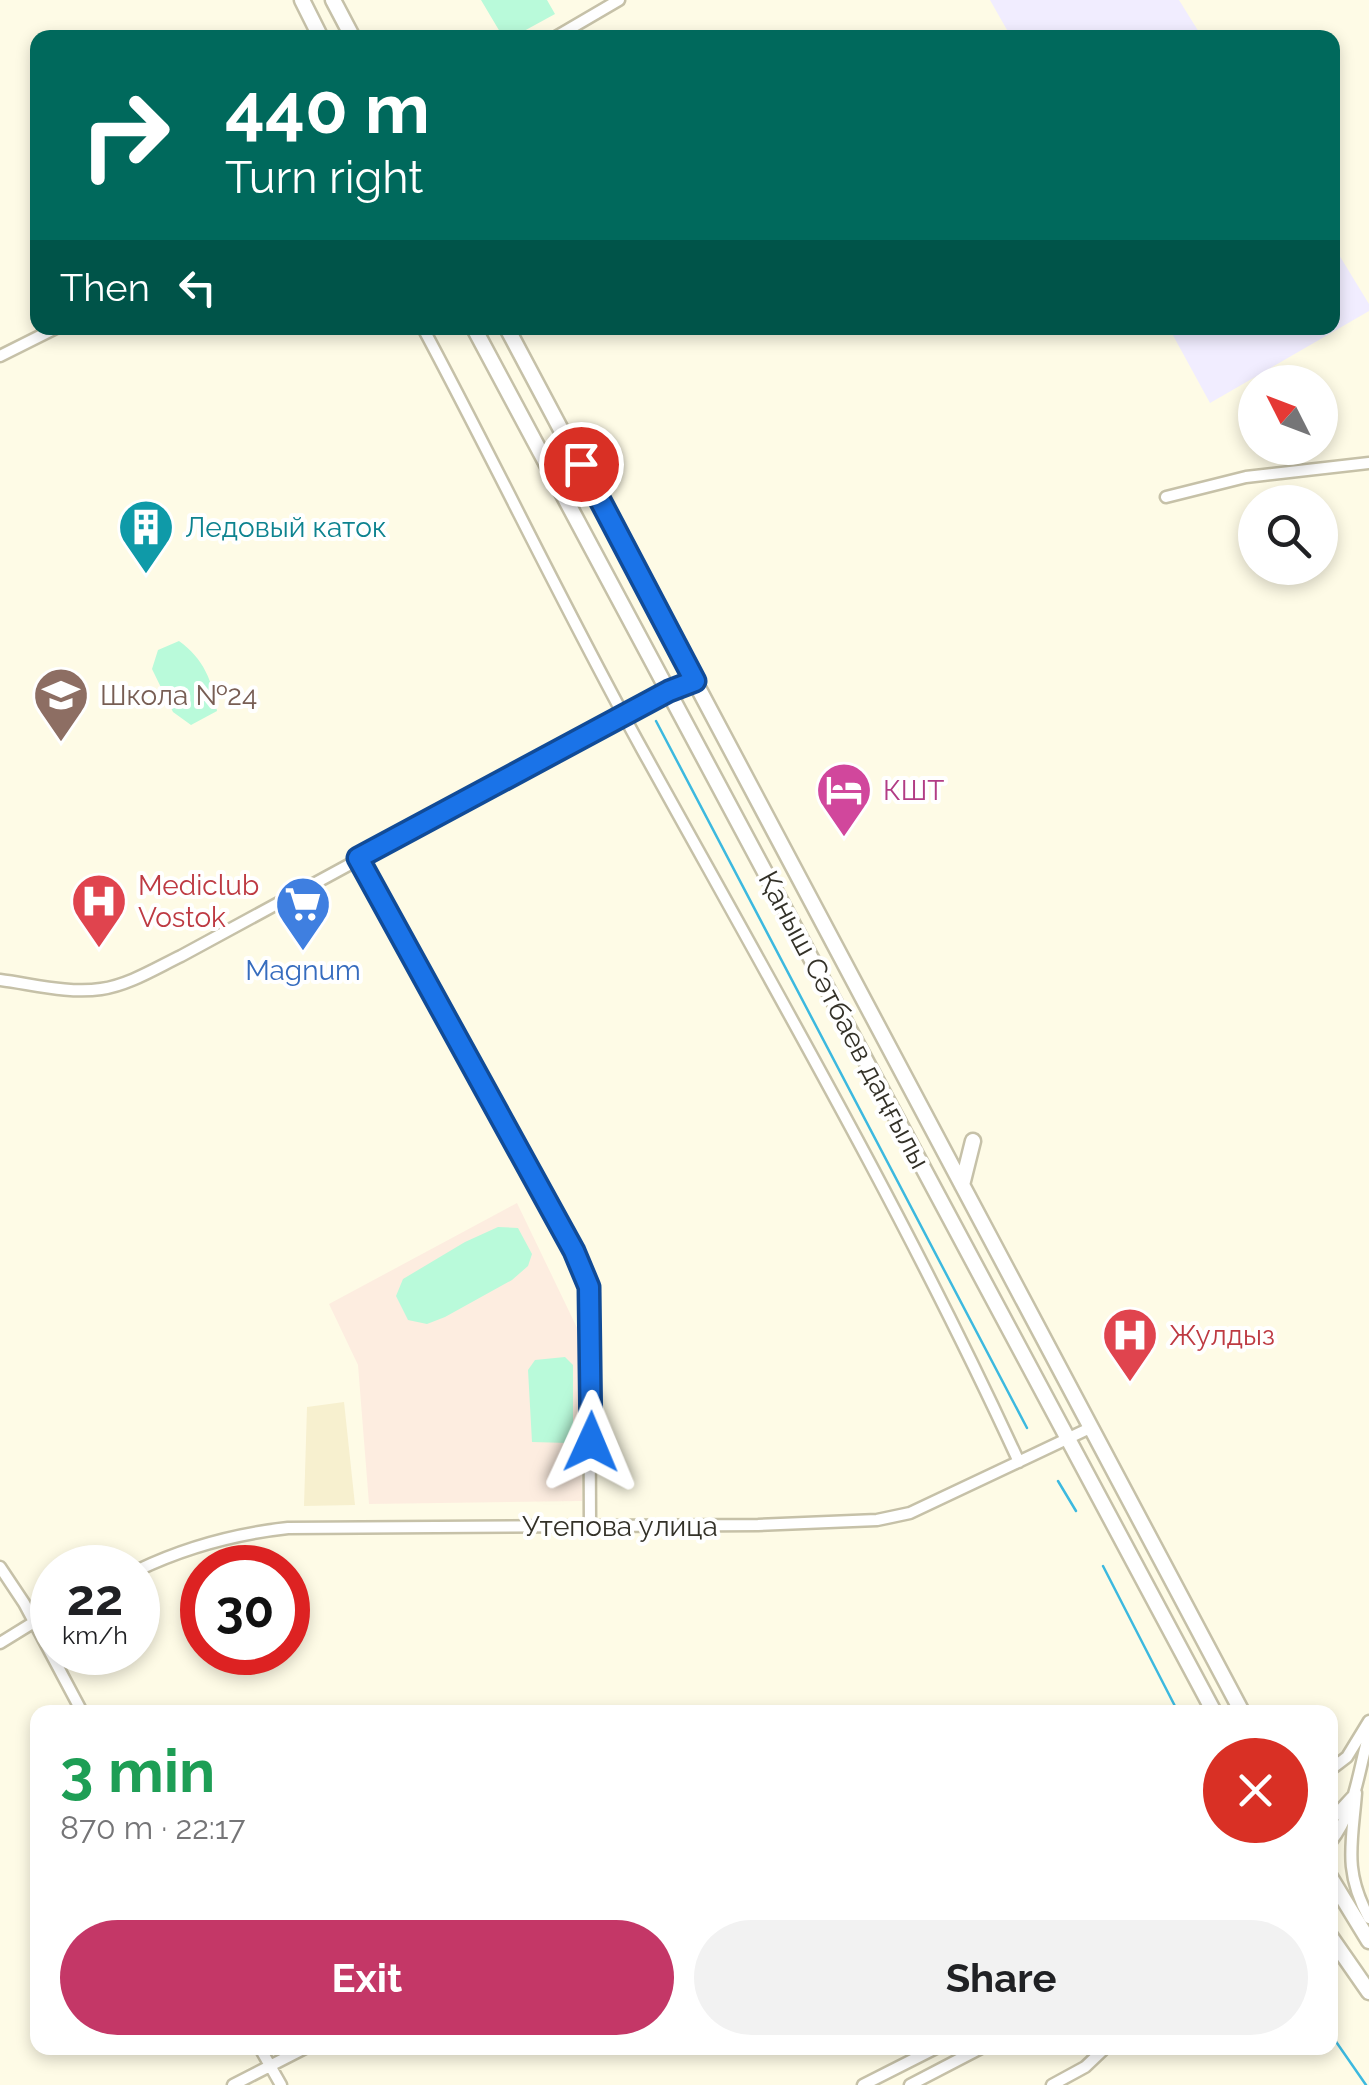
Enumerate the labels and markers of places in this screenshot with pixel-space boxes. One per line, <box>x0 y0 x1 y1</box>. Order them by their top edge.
pin <box>539 422 624 507</box>
building icon: Ледовый каток <box>116 497 176 576</box>
place label: Ледовый каток <box>185 511 387 544</box>
school or university icon: Школа №24 <box>31 665 91 744</box>
place label: Школа №24 <box>100 679 257 712</box>
hotel icon: КШТ <box>814 760 874 839</box>
place label: КШТ <box>883 774 944 807</box>
place label: Mediclub Vostok <box>138 869 259 934</box>
hospital icon: Mediclub Vostok <box>69 871 129 950</box>
supermarket icon: Magnum <box>273 874 333 953</box>
place label: Magnum <box>245 954 361 987</box>
hospital icon: Жулдыз <box>1100 1305 1160 1384</box>
place label: Жулдыз <box>1169 1319 1275 1352</box>

